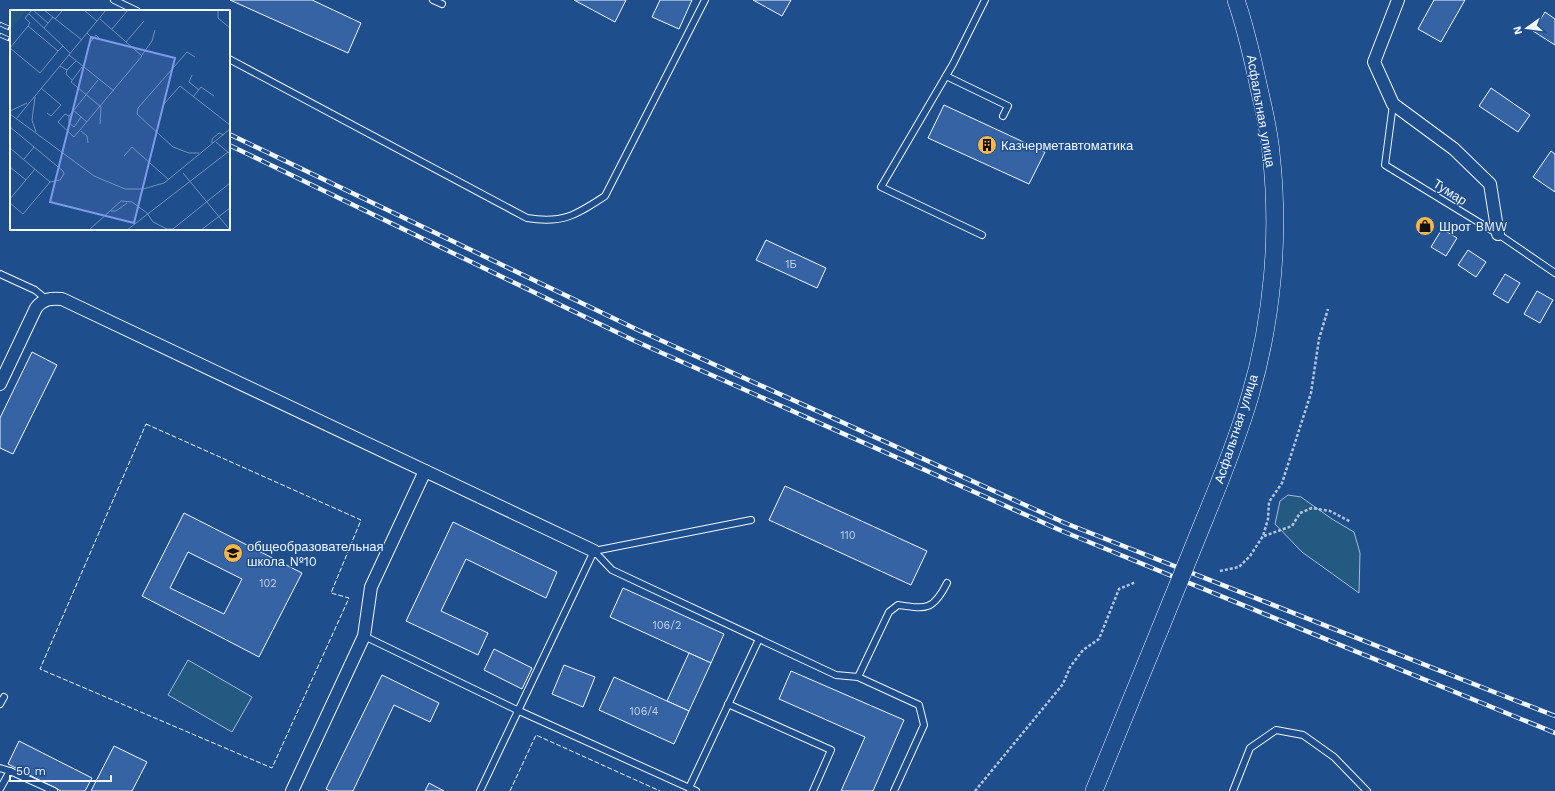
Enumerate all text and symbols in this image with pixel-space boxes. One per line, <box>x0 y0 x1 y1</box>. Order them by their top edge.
north arrow <box>1507 8 1547 48</box>
inset map <box>10 10 230 230</box>
text: N <box>1510 25 1525 36</box>
street label: Асфальтная улица <box>1244 54 1278 169</box>
building icon: Казчерметавтоматика <box>976 134 998 156</box>
place label: Казчерметавтоматика <box>1001 138 1134 153</box>
street label: Тумар <box>1430 176 1470 208</box>
shop icon: Шрот BMW <box>1414 215 1436 237</box>
place label: Шрот BMW <box>1439 219 1508 234</box>
house number: 1Б <box>785 258 797 271</box>
street label: Асфальтная улица <box>1211 372 1261 486</box>
house number: 110 <box>840 529 856 542</box>
place label: общеобразовательная школа №10 <box>247 539 384 569</box>
school or university icon: общеобразовательная школа №10 <box>222 542 244 564</box>
house number: 102 <box>259 577 277 590</box>
house number: 106/2 <box>652 619 682 632</box>
house number: 106/4 <box>630 705 659 718</box>
scale bar <box>10 757 111 783</box>
text: 50 m <box>16 764 46 778</box>

